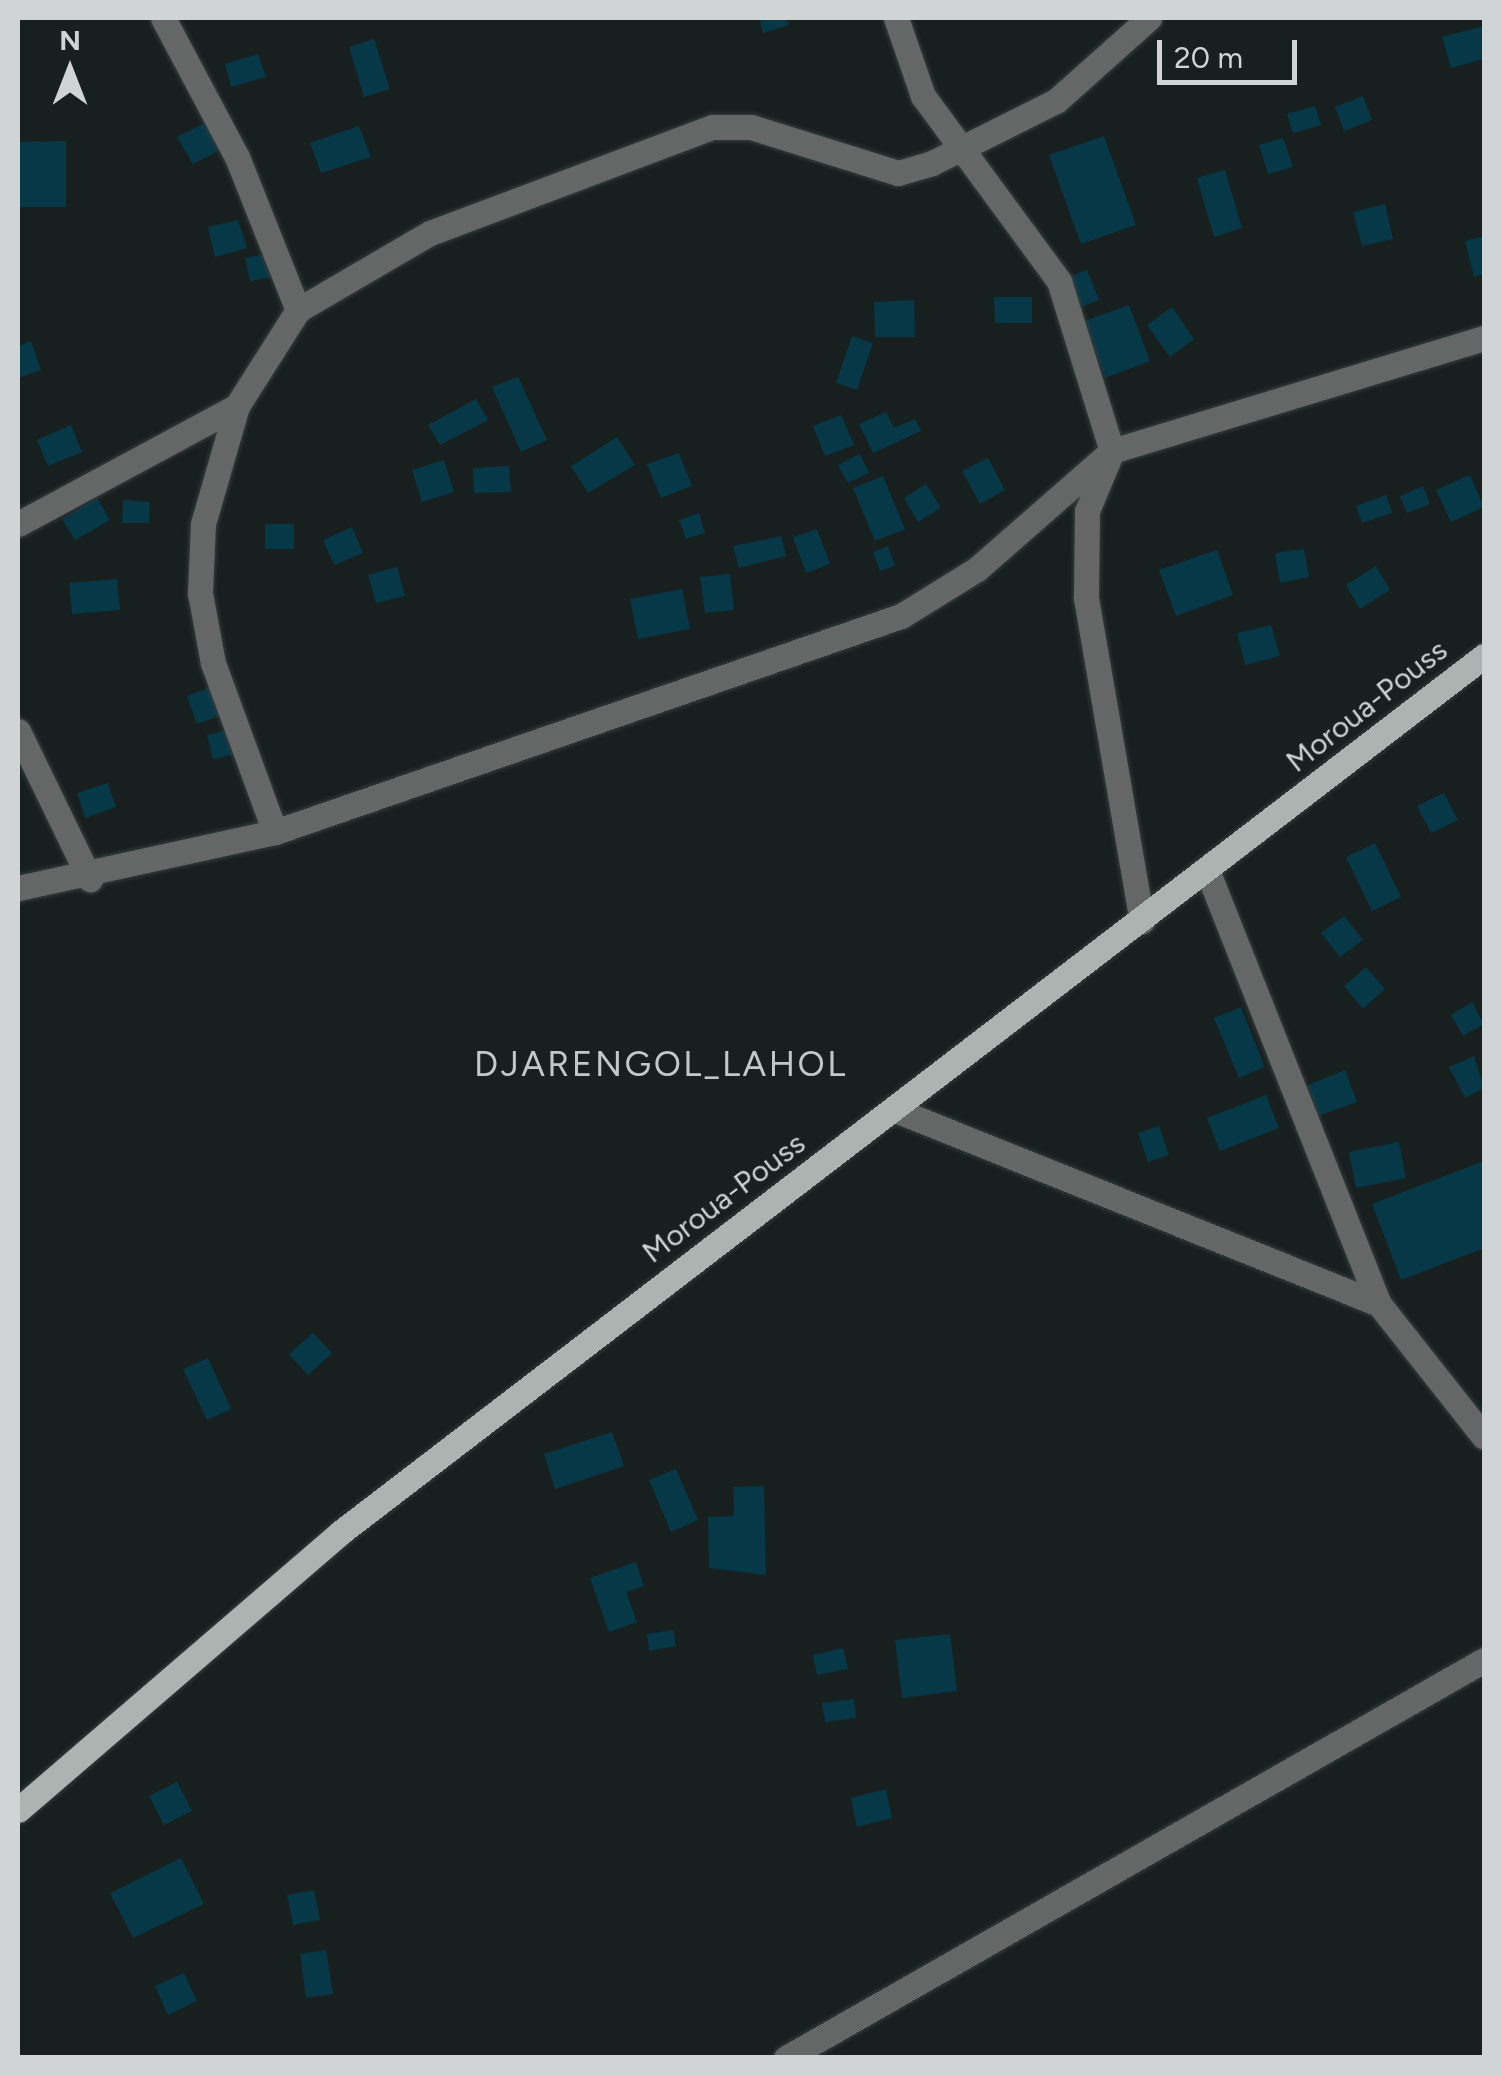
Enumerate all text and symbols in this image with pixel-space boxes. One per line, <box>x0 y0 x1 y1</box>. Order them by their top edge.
north arrow <box>20 20 120 120</box>
scale bar <box>1162 20 1302 82</box>
text: N <box>59 23 81 57</box>
text: 20 m <box>1174 39 1243 76</box>
street label: Moroua-Pouss <box>1279 632 1455 780</box>
district label: DJARENGOL_LAHOL <box>474 1043 848 1085</box>
street label: Moroua-Pouss <box>636 1125 812 1271</box>

